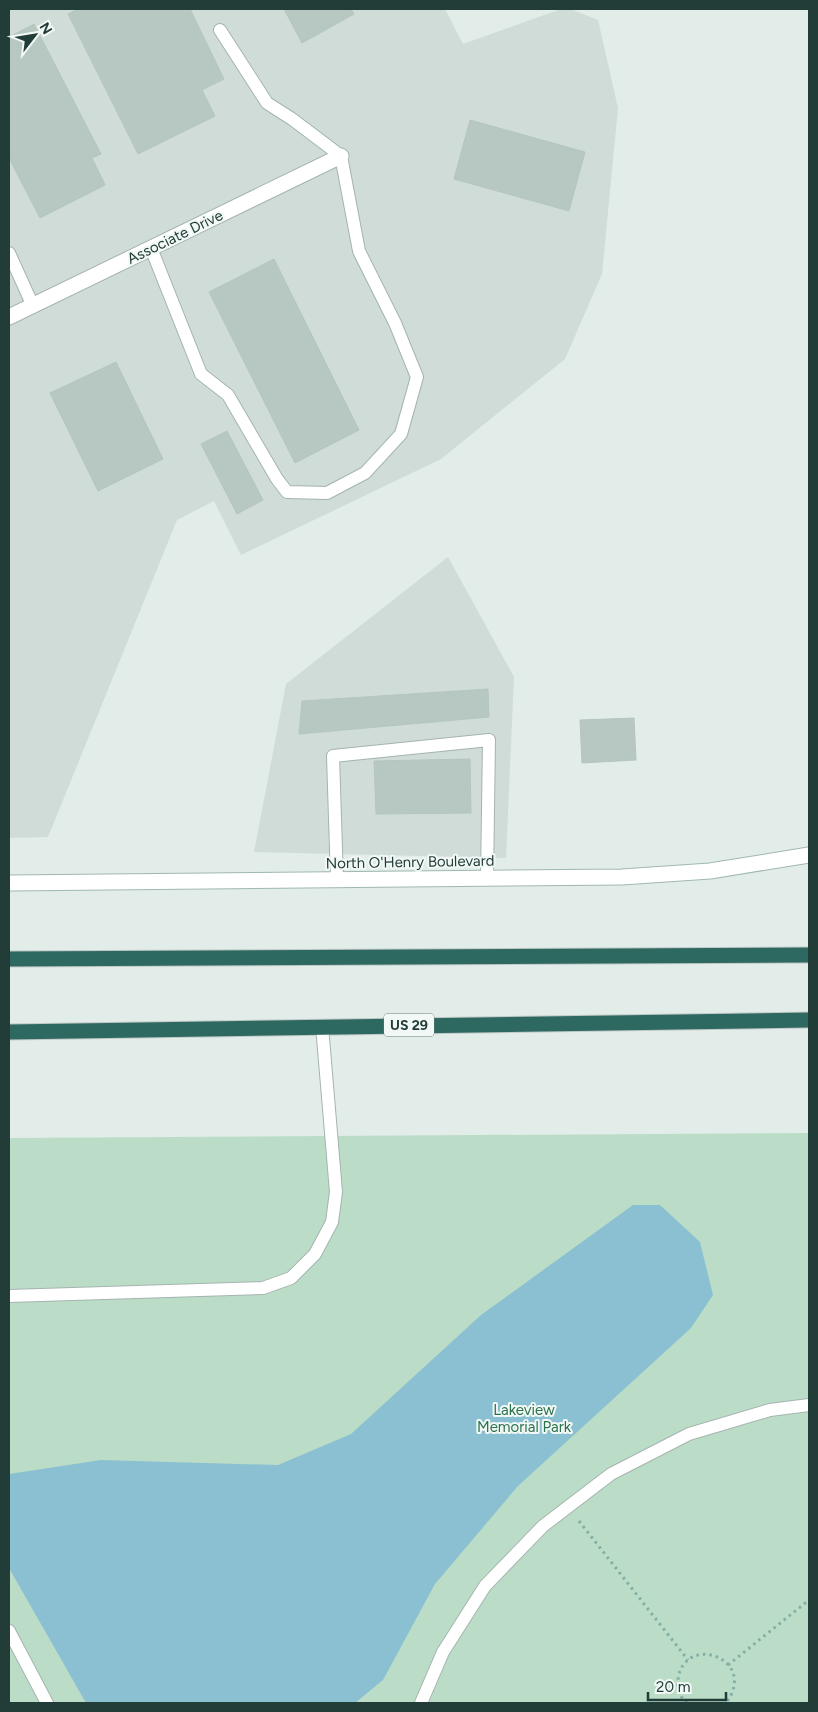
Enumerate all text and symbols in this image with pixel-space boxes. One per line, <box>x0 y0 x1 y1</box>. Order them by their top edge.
north arrow <box>10 10 60 60</box>
text: N <box>36 20 56 38</box>
street label: Associate Drive <box>124 206 226 268</box>
street label: North O'Henry Boulevard <box>325 852 495 872</box>
road number: US 29 <box>384 1014 434 1036</box>
park label: Lakeview Memorial Park <box>477 1401 572 1436</box>
scale bar <box>648 1670 726 1702</box>
text: 20 m <box>656 1678 690 1696</box>

